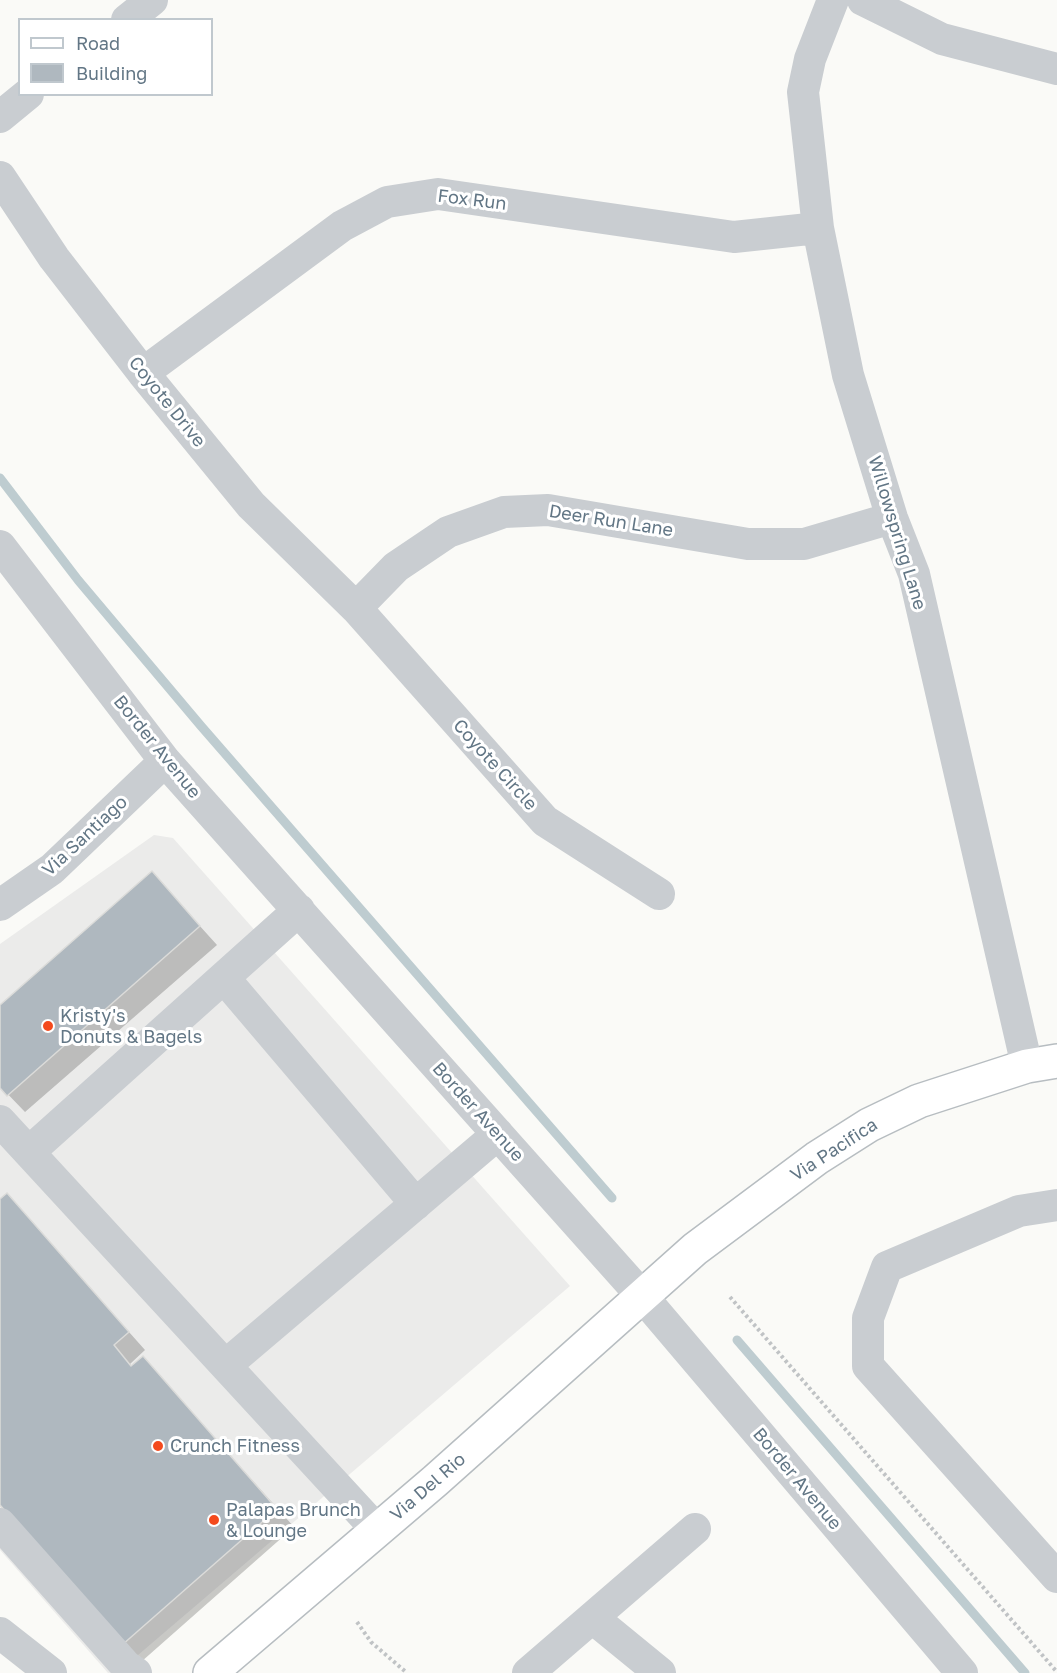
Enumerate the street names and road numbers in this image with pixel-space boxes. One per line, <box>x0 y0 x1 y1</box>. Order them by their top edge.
street label: Fox Run <box>436 185 508 215</box>
street label: Coyote Drive <box>124 352 210 452</box>
street label: Willowspring Lane <box>863 453 931 613</box>
street label: Deer Run Lane <box>547 501 675 541</box>
street label: Border Avenue <box>109 691 205 803</box>
street label: Coyote Circle <box>448 715 542 815</box>
street label: Via Santiago <box>38 791 132 881</box>
street label: Border Avenue <box>428 1058 528 1166</box>
street label: Via Pacifica <box>786 1114 882 1186</box>
street label: Border Avenue <box>748 1424 846 1534</box>
street label: Via Del Rio <box>386 1448 470 1526</box>

